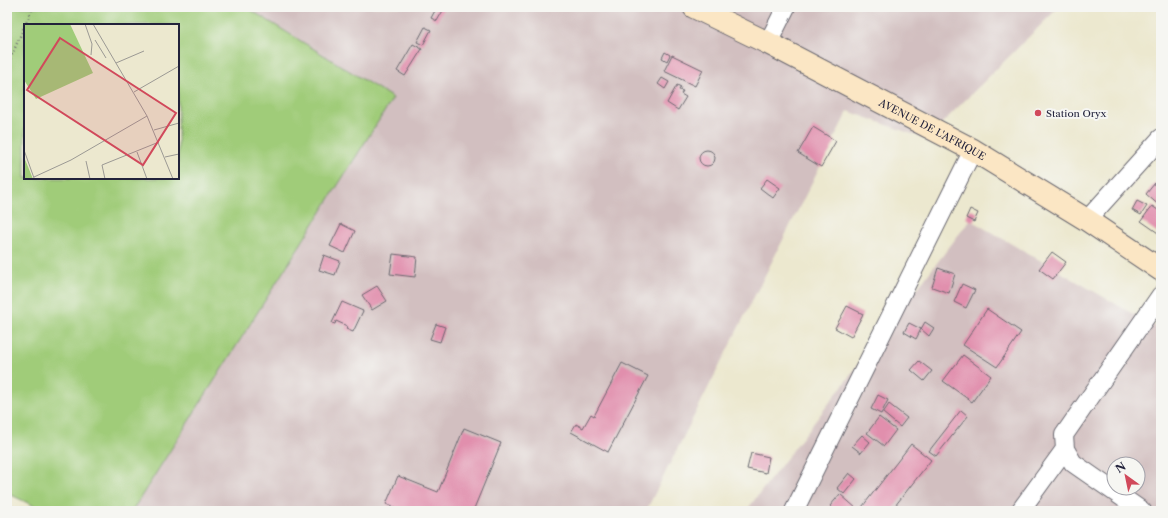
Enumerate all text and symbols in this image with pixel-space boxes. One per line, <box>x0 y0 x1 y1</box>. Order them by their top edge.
inset map <box>24 24 179 179</box>
street label: AVENUE DE L'AFRIQUE <box>876 96 988 163</box>
place label: Station Oryx <box>1046 107 1107 120</box>
marker: Station Oryx <box>1033 108 1043 118</box>
north arrow <box>1106 456 1146 496</box>
text: N <box>1113 459 1129 476</box>

